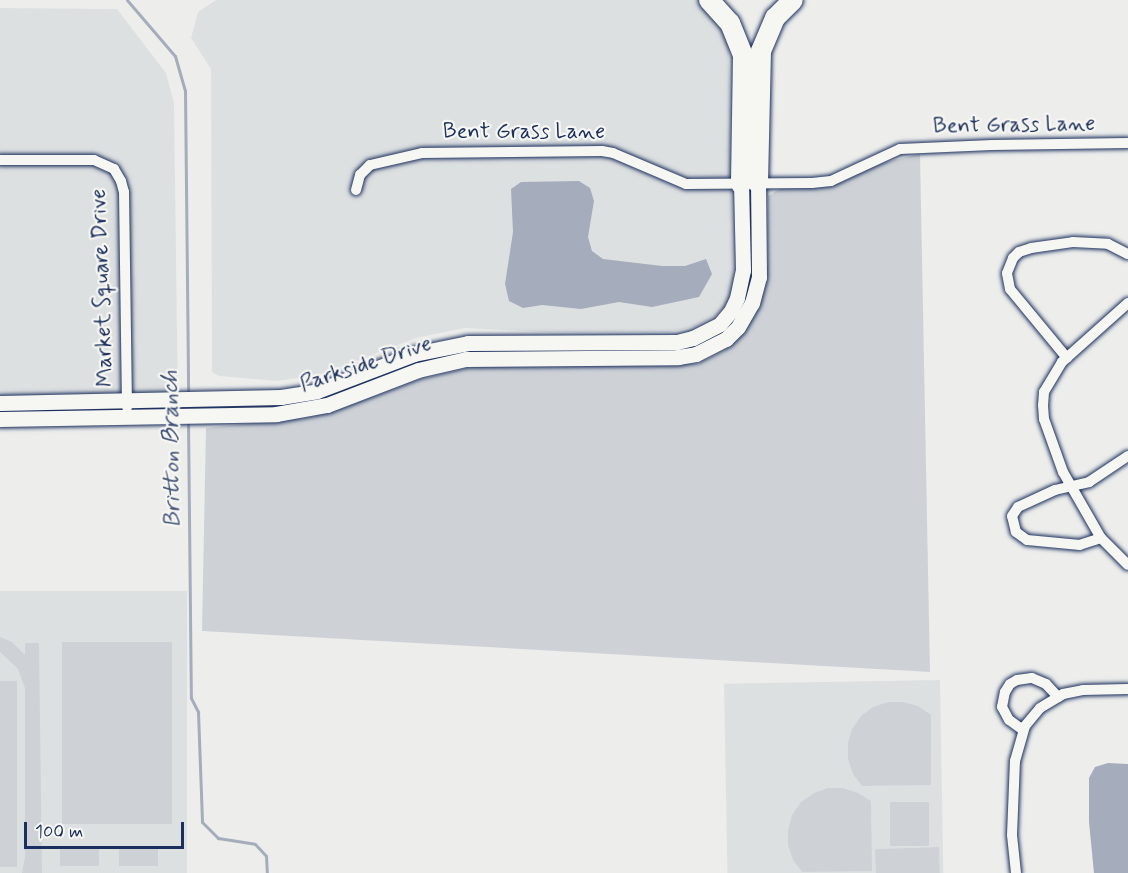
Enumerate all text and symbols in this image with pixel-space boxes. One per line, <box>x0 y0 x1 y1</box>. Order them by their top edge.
street label: Bent Grass Lane <box>934 111 1094 141</box>
street label: Bent Grass Lane <box>444 120 604 146</box>
street label: Market Square Drive <box>86 188 120 388</box>
street label: Parkside Drive <box>298 332 434 398</box>
water label: Britton Branch <box>156 367 188 531</box>
scale bar <box>27 810 188 848</box>
text: 100 m <box>35 820 83 844</box>

